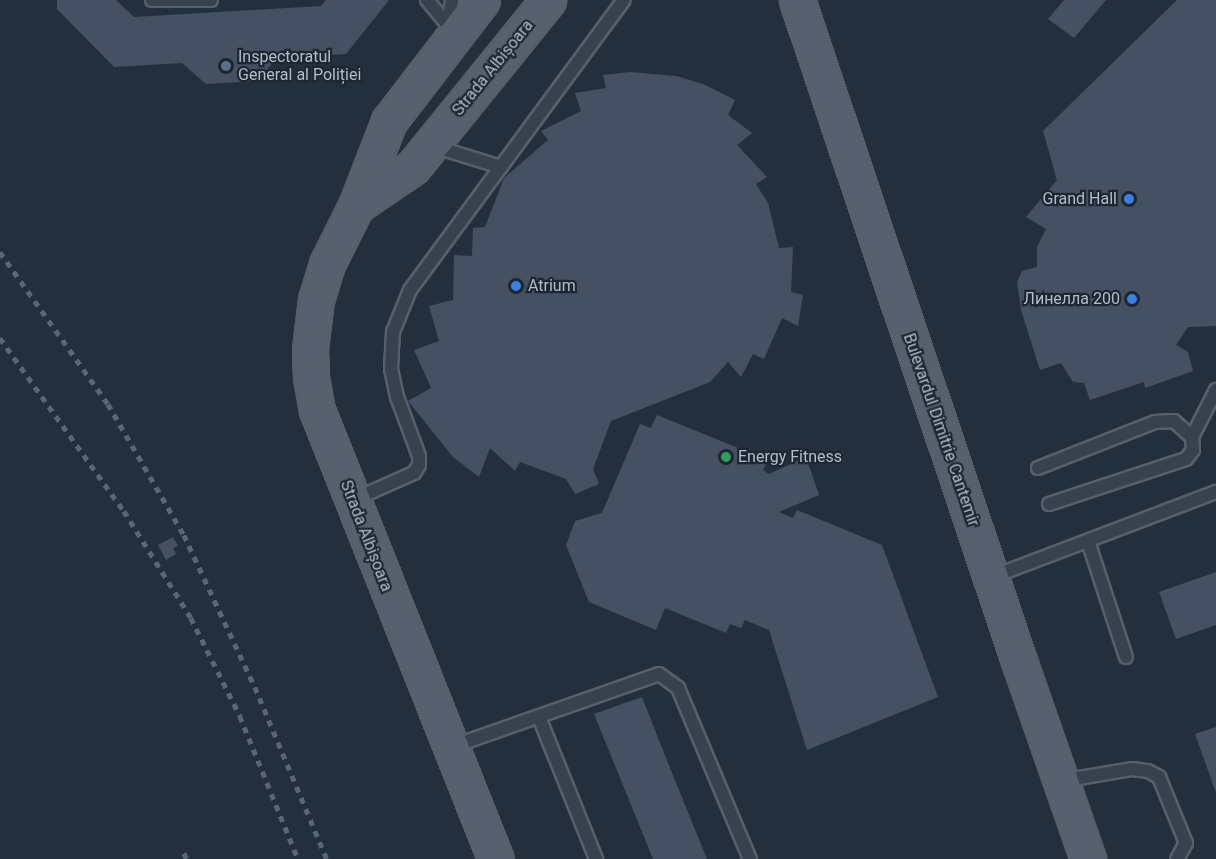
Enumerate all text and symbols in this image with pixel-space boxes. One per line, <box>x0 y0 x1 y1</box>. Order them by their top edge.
street label: Strada Albișoara <box>449 16 537 120</box>
place label: Inspectoratul General al Poliției <box>238 47 361 85</box>
marker: Inspectoratul General al Poliției <box>219 59 233 73</box>
place label: Grand Hall <box>1043 189 1117 209</box>
marker: Grand Hall <box>1122 192 1136 206</box>
place label: Atrium <box>528 276 576 296</box>
marker: Atrium <box>509 279 523 293</box>
place label: Линелла 200 <box>1024 289 1120 309</box>
marker: Линелла 200 <box>1125 292 1139 306</box>
street label: Bulevardul Dimitrie Cantemir <box>899 331 983 529</box>
place label: Energy Fitness <box>738 447 842 467</box>
marker: Energy Fitness <box>719 450 733 464</box>
street label: Strada Albișoara <box>336 478 396 594</box>

